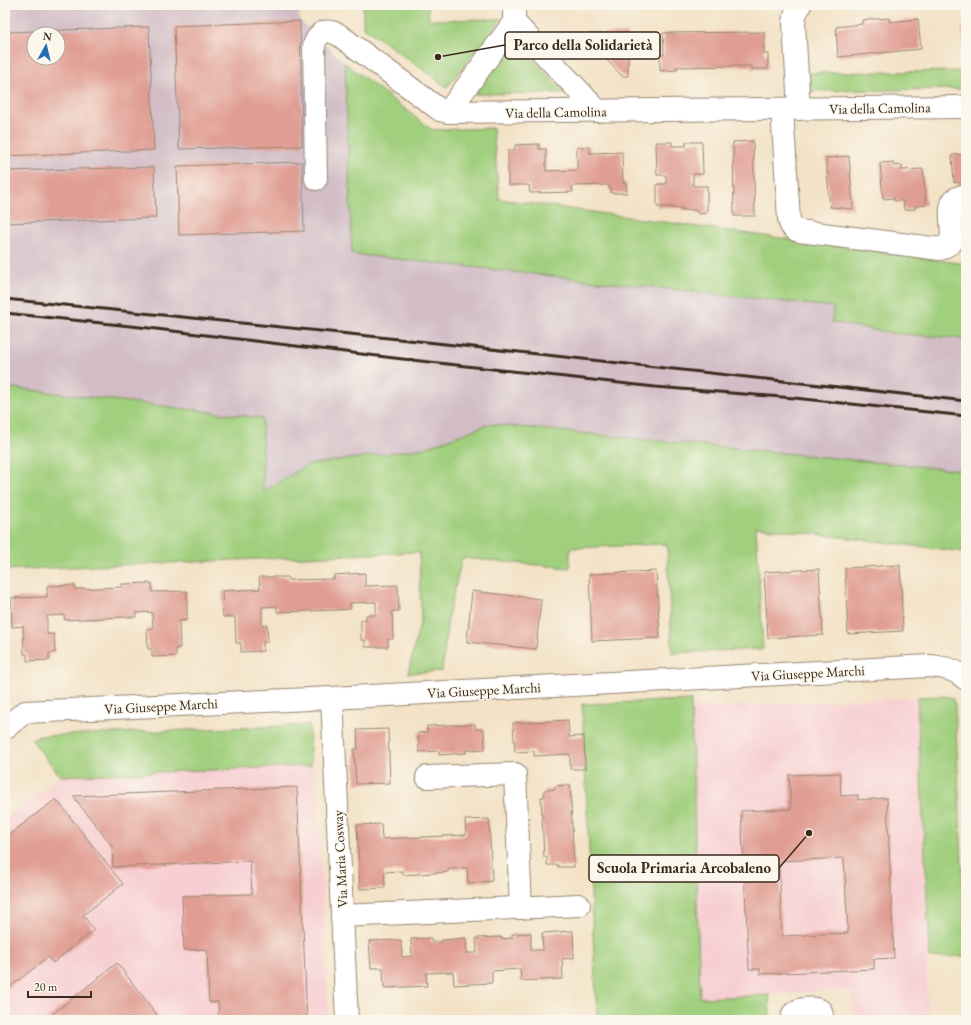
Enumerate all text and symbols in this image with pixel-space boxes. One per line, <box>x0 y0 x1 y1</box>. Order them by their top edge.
north arrow <box>26 26 66 66</box>
text: N <box>42 29 53 44</box>
callout: Parco della Solidarietà <box>505 32 660 59</box>
text: Parco della Solidarietà <box>513 35 653 54</box>
street label: Via della Camolina <box>829 98 931 118</box>
street label: Via della Camolina <box>505 102 607 122</box>
street label: Via Giuseppe Marchi <box>751 661 866 685</box>
street label: Via Giuseppe Marchi <box>427 678 542 702</box>
street label: Via Giuseppe Marchi <box>104 694 219 718</box>
street label: Via Maria Cosway <box>328 809 352 908</box>
callout: Scuola Primaria Arcobaleno <box>589 855 779 882</box>
text: Scuola Primaria Arcobaleno <box>597 858 771 877</box>
scale bar <box>28 973 91 999</box>
text: 20 m <box>34 979 58 995</box>

